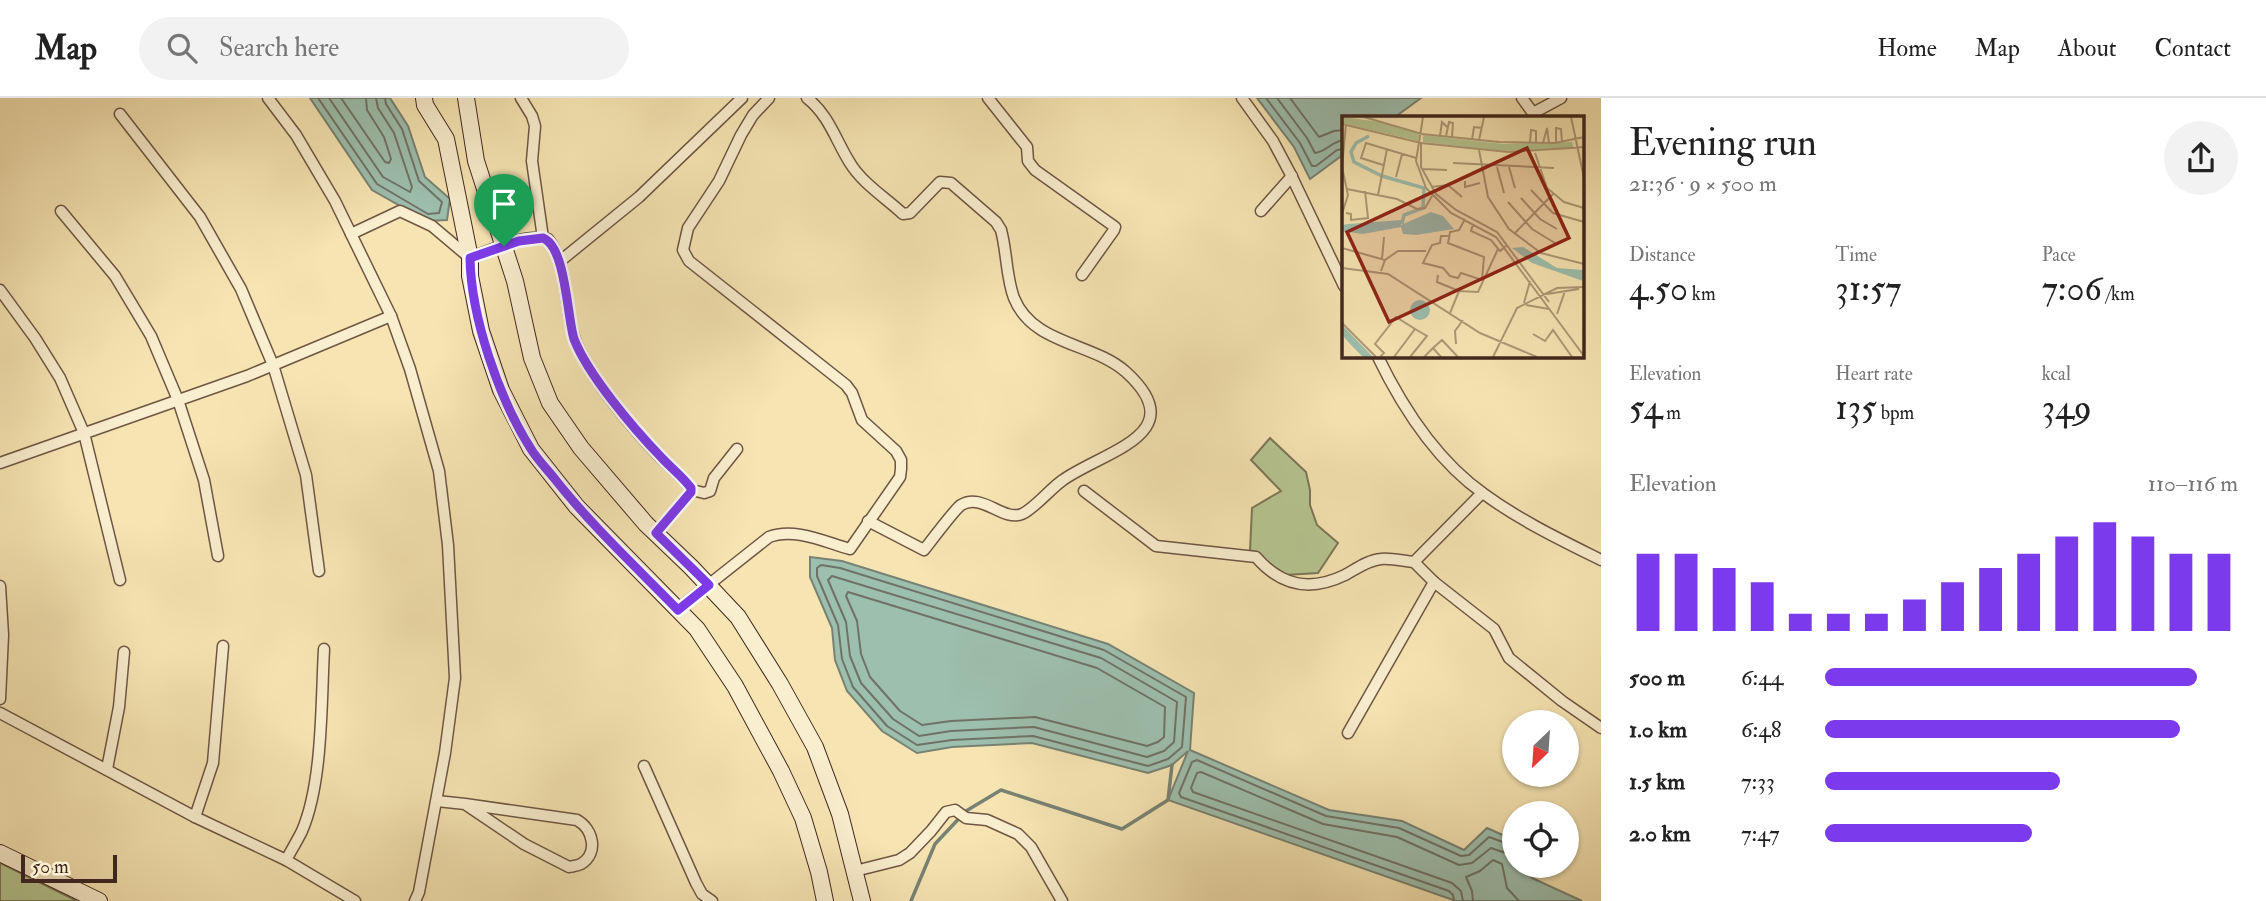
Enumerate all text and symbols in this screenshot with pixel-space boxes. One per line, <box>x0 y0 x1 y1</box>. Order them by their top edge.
search box <box>139 17 629 80</box>
text: Map <box>35 28 97 69</box>
icon: search <box>163 29 201 67</box>
text: Search here <box>219 32 339 64</box>
text: Home <box>1877 33 1937 64</box>
text: Map <box>1975 33 2020 64</box>
text: About <box>2058 33 2117 64</box>
text: Contact <box>2155 33 2231 64</box>
inset map <box>1342 116 1584 357</box>
text: Evening run <box>1629 119 1817 167</box>
button: share <box>2164 121 2238 195</box>
text: 21:36 · 9 × 500 m <box>1629 169 1777 198</box>
pin <box>474 174 534 246</box>
icon: arrive <box>485 185 523 223</box>
text: Distance <box>1629 243 1695 267</box>
text: Time <box>1835 243 1877 267</box>
text: Pace <box>2042 243 2076 267</box>
text: 4.50 <box>1629 267 1688 311</box>
text: 31:57 <box>1835 267 1901 311</box>
text: 7:06 <box>2042 267 2102 311</box>
text: km <box>1688 282 1716 306</box>
text: /km <box>2102 282 2135 306</box>
text: Elevation <box>1629 362 1701 386</box>
text: Heart rate <box>1835 362 1913 386</box>
text: kcal <box>2042 362 2071 386</box>
text: 54 <box>1629 386 1662 430</box>
text: 135 <box>1835 386 1877 430</box>
text: 349 <box>2042 386 2092 430</box>
text: m <box>1662 401 1681 425</box>
text: bpm <box>1877 401 1914 425</box>
text: Elevation <box>1629 469 1717 498</box>
text: 110–116 m <box>2148 469 2238 498</box>
text: 500 m <box>1629 663 1685 692</box>
text: 6:44 <box>1741 663 1783 692</box>
north arrow <box>1502 710 1578 788</box>
map controls <box>1502 710 1579 878</box>
text: 1.0 km <box>1629 715 1687 744</box>
text: 6:48 <box>1741 715 1781 744</box>
text: 1.5 km <box>1629 767 1685 796</box>
text: 7:33 <box>1741 767 1775 796</box>
button: locate <box>1502 801 1579 878</box>
text: 2.0 km <box>1629 819 1691 848</box>
text: 7:47 <box>1741 819 1780 848</box>
scale bar <box>21 852 117 884</box>
text: 50 m <box>32 855 69 879</box>

